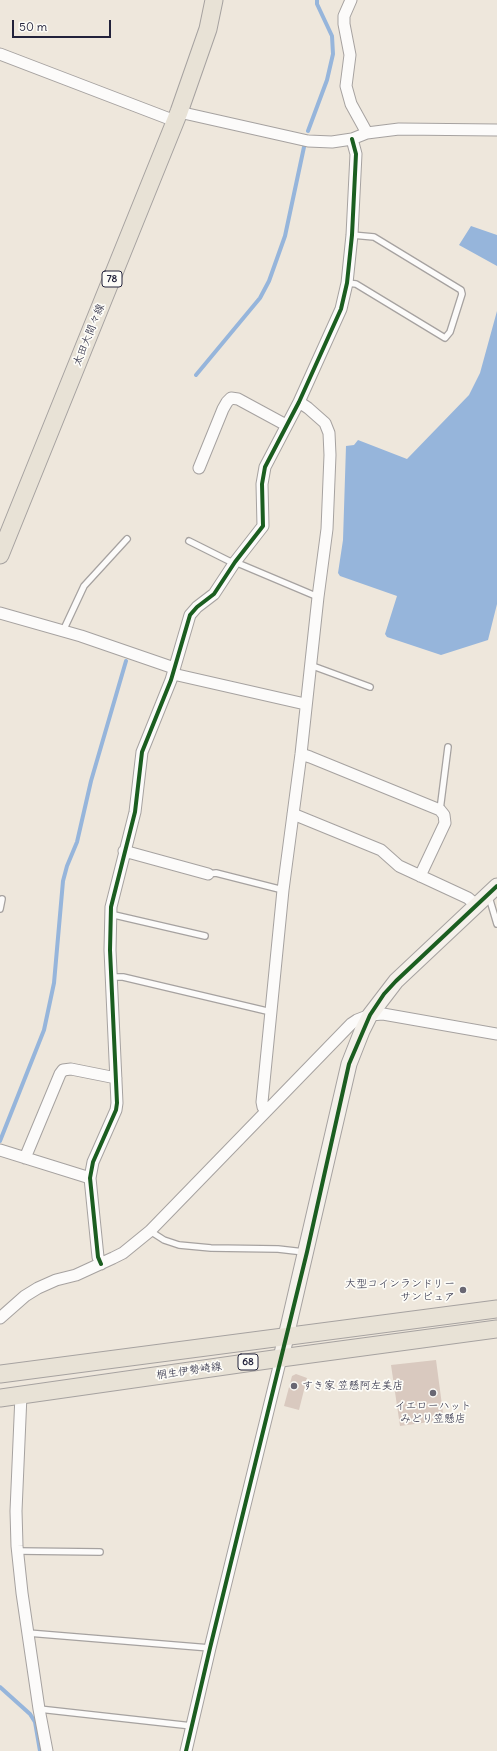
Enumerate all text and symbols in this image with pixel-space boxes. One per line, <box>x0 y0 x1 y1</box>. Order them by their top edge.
scale bar <box>14 12 113 38</box>
text: 50 m <box>19 19 47 34</box>
road number: 78 <box>102 271 122 287</box>
street label: 太田大間々線 <box>71 302 107 368</box>
place label: 大型コインランドリー サンピュア <box>345 1277 455 1303</box>
marker: 大型コインランドリー サンピュア <box>458 1285 468 1295</box>
road number: 68 <box>238 1354 258 1370</box>
street label: 桐生伊勢崎線 <box>155 1360 223 1382</box>
place label: すき家 笠懸阿左美店 <box>302 1379 404 1393</box>
marker: すき家 笠懸阿左美店 <box>289 1381 299 1391</box>
marker: イエローハット みどり笠懸店 <box>428 1388 438 1398</box>
place label: イエローハット みどり笠懸店 <box>395 1399 471 1425</box>

